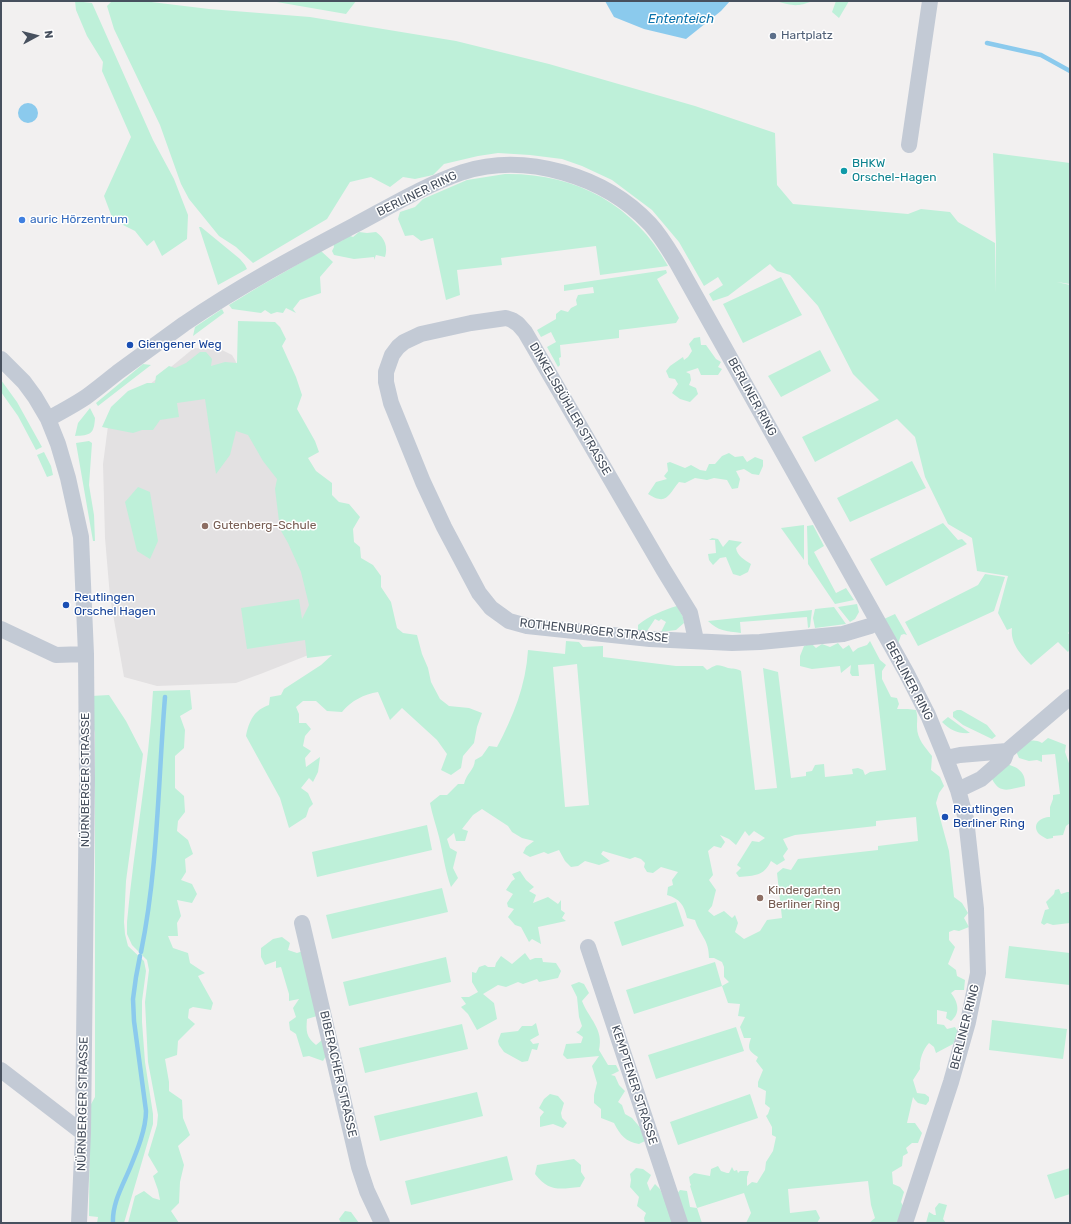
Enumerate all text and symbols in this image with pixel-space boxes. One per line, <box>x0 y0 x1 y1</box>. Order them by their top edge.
water label: Ententeich <box>648 11 714 27</box>
north arrow <box>16 16 56 56</box>
place label: Hartplatz <box>781 29 833 43</box>
text: N <box>41 30 55 39</box>
marker: Hartplatz <box>768 31 778 41</box>
place label: BHKW Orschel-Hagen <box>852 157 936 185</box>
marker: BHKW Orschel-Hagen <box>839 166 849 176</box>
street label: BERLINER RING <box>375 168 459 220</box>
place label: auric Hörzentrum <box>30 213 128 227</box>
marker: auric Hörzentrum <box>17 215 27 225</box>
place label: Giengener Weg <box>138 338 222 352</box>
marker: Giengener Weg <box>125 340 135 350</box>
street label: DINKELSBÜHLER STRASSE <box>526 340 614 478</box>
street label: BERLINER RING <box>725 355 779 439</box>
place label: Gutenberg-Schule <box>213 519 316 533</box>
marker: Gutenberg-Schule <box>200 521 210 531</box>
place label: Reutlingen Orschel Hagen <box>74 591 156 619</box>
marker: Reutlingen Orschel Hagen <box>61 600 71 610</box>
street label: ROTHENBURGER STRASSE <box>519 616 669 646</box>
street label: BERLINER RING <box>882 639 936 723</box>
street label: NÜRNBERGER STRASSE <box>79 713 93 847</box>
place label: Reutlingen Berliner Ring <box>953 803 1025 831</box>
marker: Reutlingen Berliner Ring <box>940 812 950 822</box>
place label: Kindergarten Berliner Ring <box>768 884 841 912</box>
marker: Kindergarten Berliner Ring <box>755 893 765 903</box>
street label: BERLINER RING <box>947 983 983 1071</box>
street label: BIBERACHER STRASSE <box>316 1009 360 1139</box>
street label: KEMPTENER STRASSE <box>608 1024 660 1146</box>
street label: NÜRNBERGER STRASSE <box>75 1037 91 1171</box>

